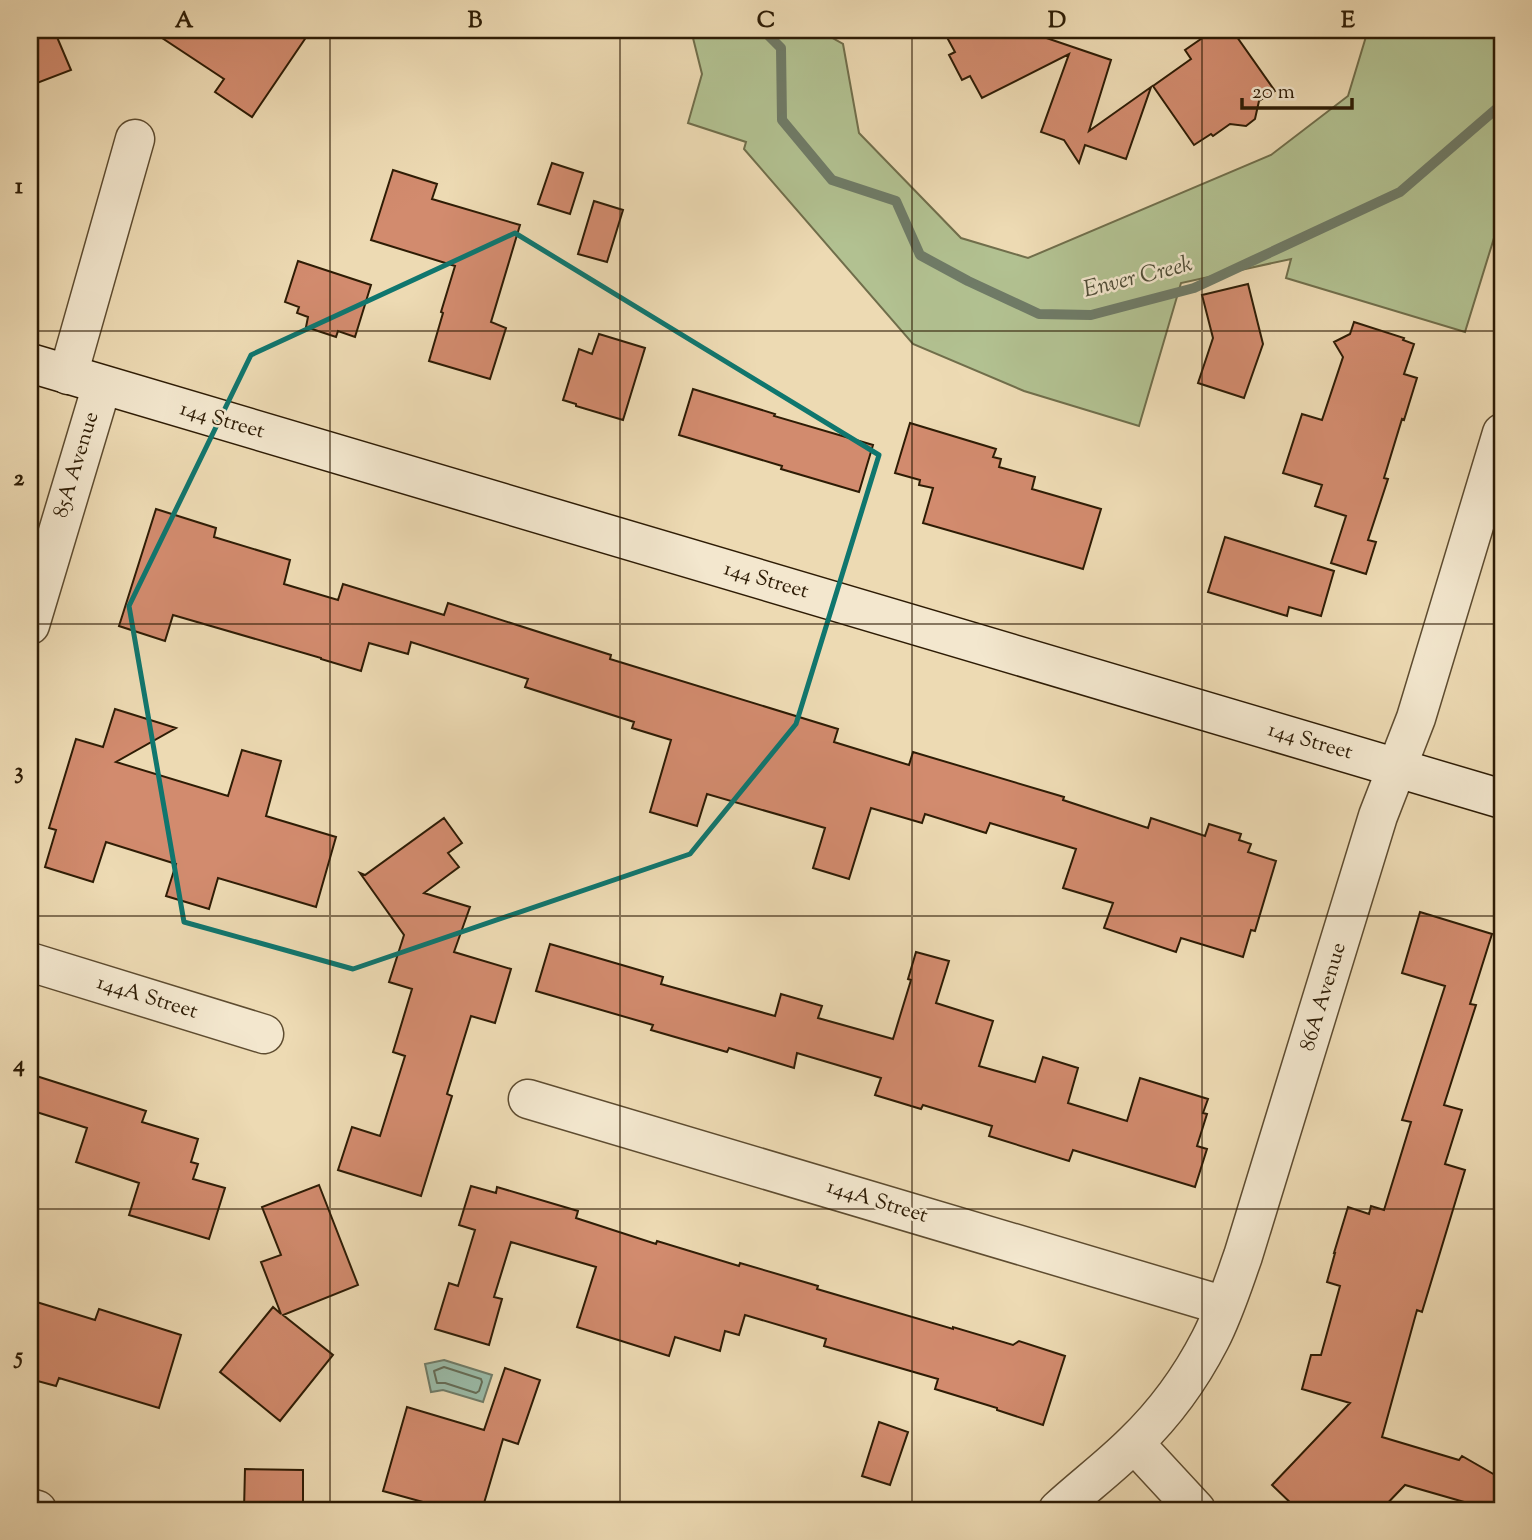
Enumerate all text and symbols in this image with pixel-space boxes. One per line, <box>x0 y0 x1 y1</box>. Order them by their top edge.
text: A <box>175 5 194 38</box>
text: B <box>468 5 483 38</box>
text: C <box>757 5 775 38</box>
text: D <box>1048 5 1066 38</box>
text: E <box>1341 5 1355 38</box>
scale bar <box>1242 66 1352 110</box>
text: 20 m <box>1252 78 1295 108</box>
text: 1 <box>15 171 23 204</box>
water label: Enver Creek <box>1080 248 1196 308</box>
street label: 144 Street <box>176 395 268 447</box>
street label: 85A Avenue <box>47 408 107 522</box>
text: 2 <box>14 463 25 496</box>
street label: 144 Street <box>720 555 812 607</box>
street label: 144 Street <box>1264 716 1356 768</box>
text: 3 <box>14 756 24 789</box>
street label: 86A Avenue <box>1293 939 1355 1055</box>
street label: 144A Street <box>93 968 201 1028</box>
text: 4 <box>12 1049 25 1082</box>
street label: 144A Street <box>823 1172 931 1232</box>
text: 5 <box>13 1341 23 1374</box>

